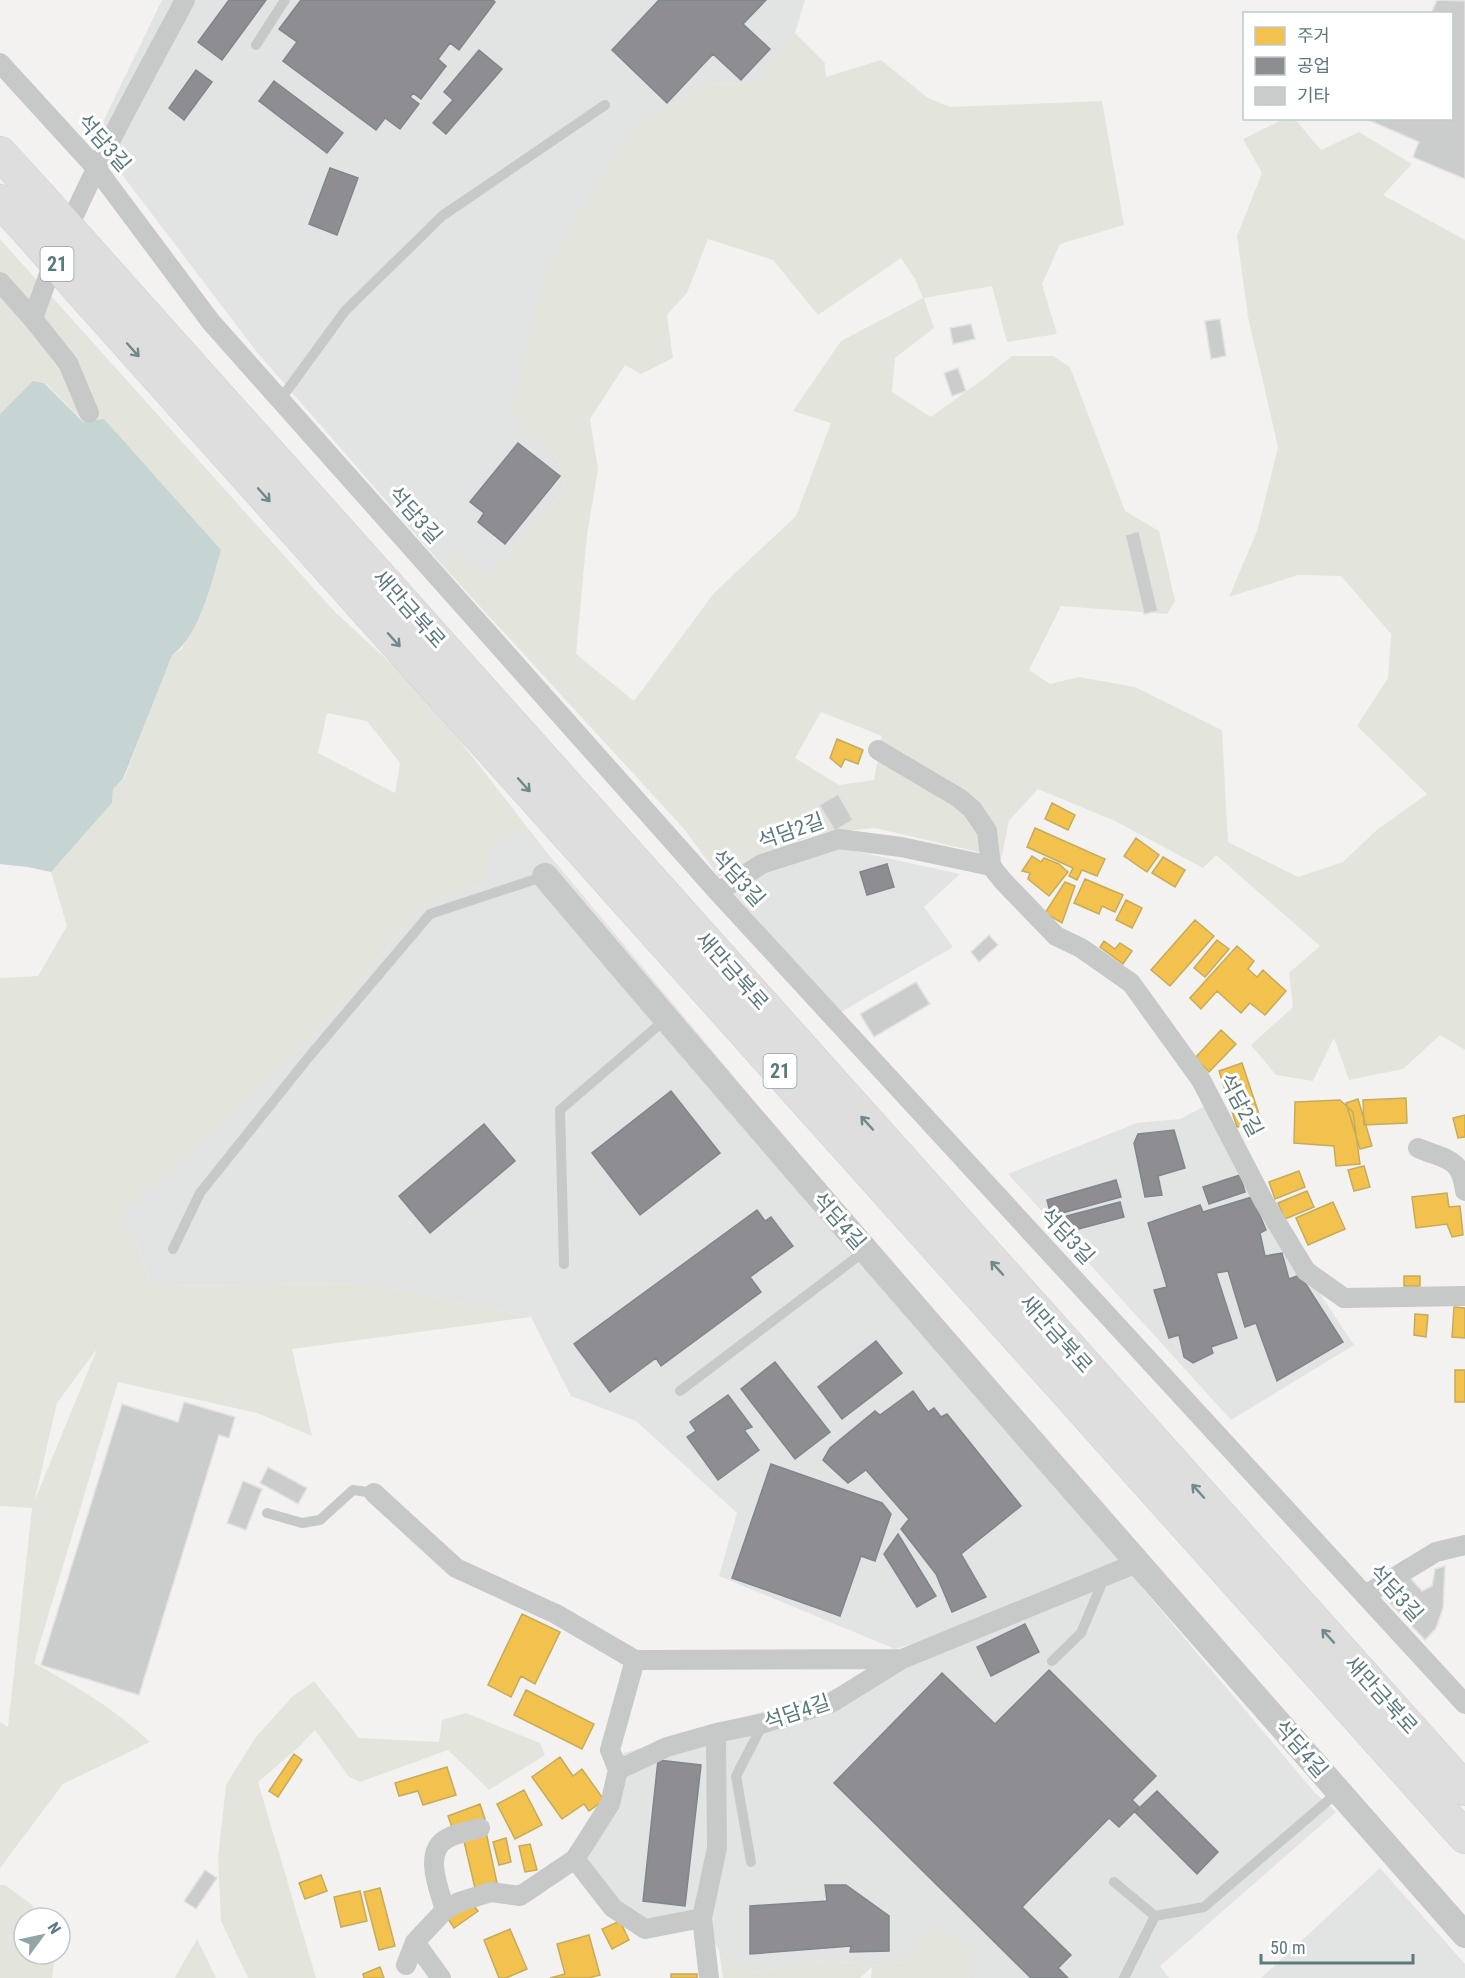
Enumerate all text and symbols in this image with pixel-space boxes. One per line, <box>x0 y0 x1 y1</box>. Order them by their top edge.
legend <box>1243 12 1453 120</box>
text: 주거 <box>1297 25 1330 46</box>
text: 공업 <box>1297 55 1330 76</box>
text: 기타 <box>1297 85 1331 106</box>
street label: 석담3길 <box>73 109 135 177</box>
road number: 21 <box>40 247 74 281</box>
one-way arrow <box>126 342 140 357</box>
street label: 석담3길 <box>383 482 447 548</box>
one-way arrow <box>257 487 271 502</box>
street label: 새만금북로 <box>368 565 450 653</box>
one-way arrow <box>387 632 401 647</box>
one-way arrow <box>517 778 531 793</box>
street label: 석담2길 <box>755 809 827 853</box>
street label: 석담3길 <box>706 845 770 911</box>
street label: 새만금북로 <box>691 927 773 1015</box>
road number: 21 <box>764 1054 796 1088</box>
street label: 석담2길 <box>1214 1069 1268 1141</box>
one-way arrow <box>860 1115 874 1130</box>
street label: 석담4길 <box>808 1187 870 1255</box>
street label: 석담3길 <box>1035 1203 1099 1269</box>
one-way arrow <box>990 1261 1004 1276</box>
street label: 새만금북로 <box>1015 1290 1097 1378</box>
one-way arrow <box>1191 1484 1205 1499</box>
street label: 석담3길 <box>1364 1560 1428 1626</box>
one-way arrow <box>1321 1629 1335 1644</box>
street label: 새만금북로 <box>1340 1651 1422 1739</box>
street label: 석담4길 <box>761 1690 833 1734</box>
street label: 석담4길 <box>1270 1715 1332 1783</box>
north arrow <box>12 1906 72 1966</box>
text: N <box>44 1919 65 1937</box>
scale bar <box>1261 1927 1412 1965</box>
text: 50 m <box>1270 1937 1305 1958</box>

